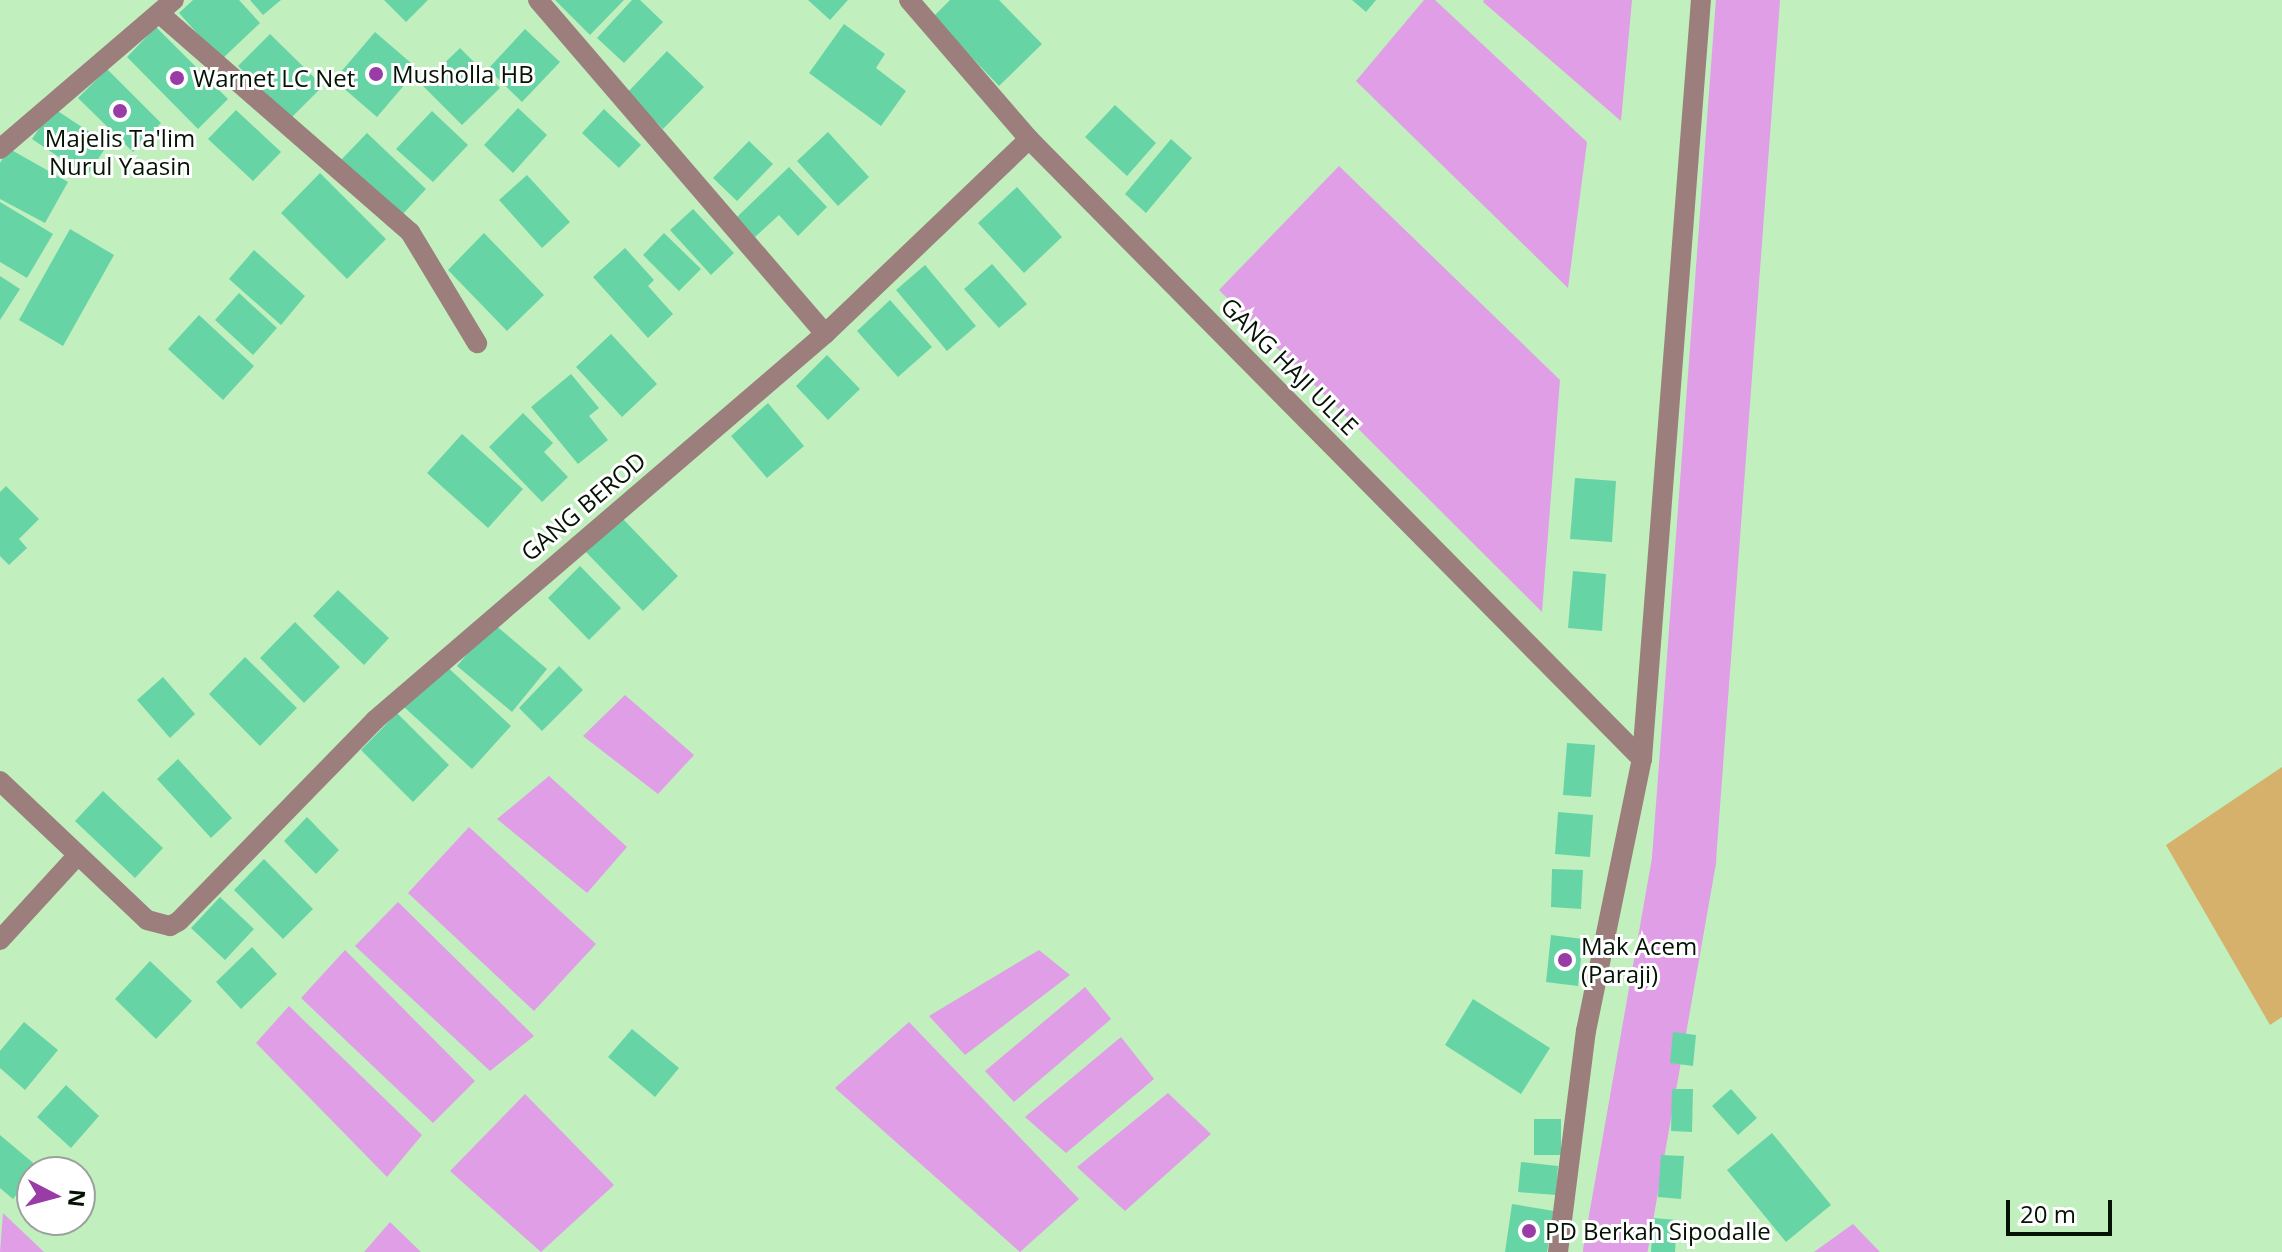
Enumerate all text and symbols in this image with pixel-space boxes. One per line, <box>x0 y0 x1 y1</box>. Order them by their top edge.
place label: Musholla HB <box>392 60 534 88</box>
place label: Warnet LC Net <box>193 64 355 92</box>
marker: Musholla HB <box>367 65 385 83</box>
marker: Warnet LC Net <box>168 69 186 87</box>
marker: Majelis Ta'lim Nurul Yaasin <box>111 102 129 120</box>
place label: Majelis Ta'lim Nurul Yaasin <box>45 124 195 180</box>
street label: GANG HAJI ULLE <box>1215 291 1365 441</box>
street label: GANG BEROD <box>515 445 651 567</box>
place label: Mak Acem (Paraji) <box>1581 932 1697 988</box>
marker: Mak Acem (Paraji) <box>1556 951 1574 969</box>
north arrow <box>16 1156 96 1236</box>
scale bar <box>2010 1184 2116 1234</box>
text: N <box>62 1188 94 1209</box>
text: 20 m <box>2020 1197 2076 1230</box>
place label: PD Berkah Sipodalle <box>1545 1217 1771 1245</box>
marker: PD Berkah Sipodalle <box>1520 1222 1538 1240</box>

